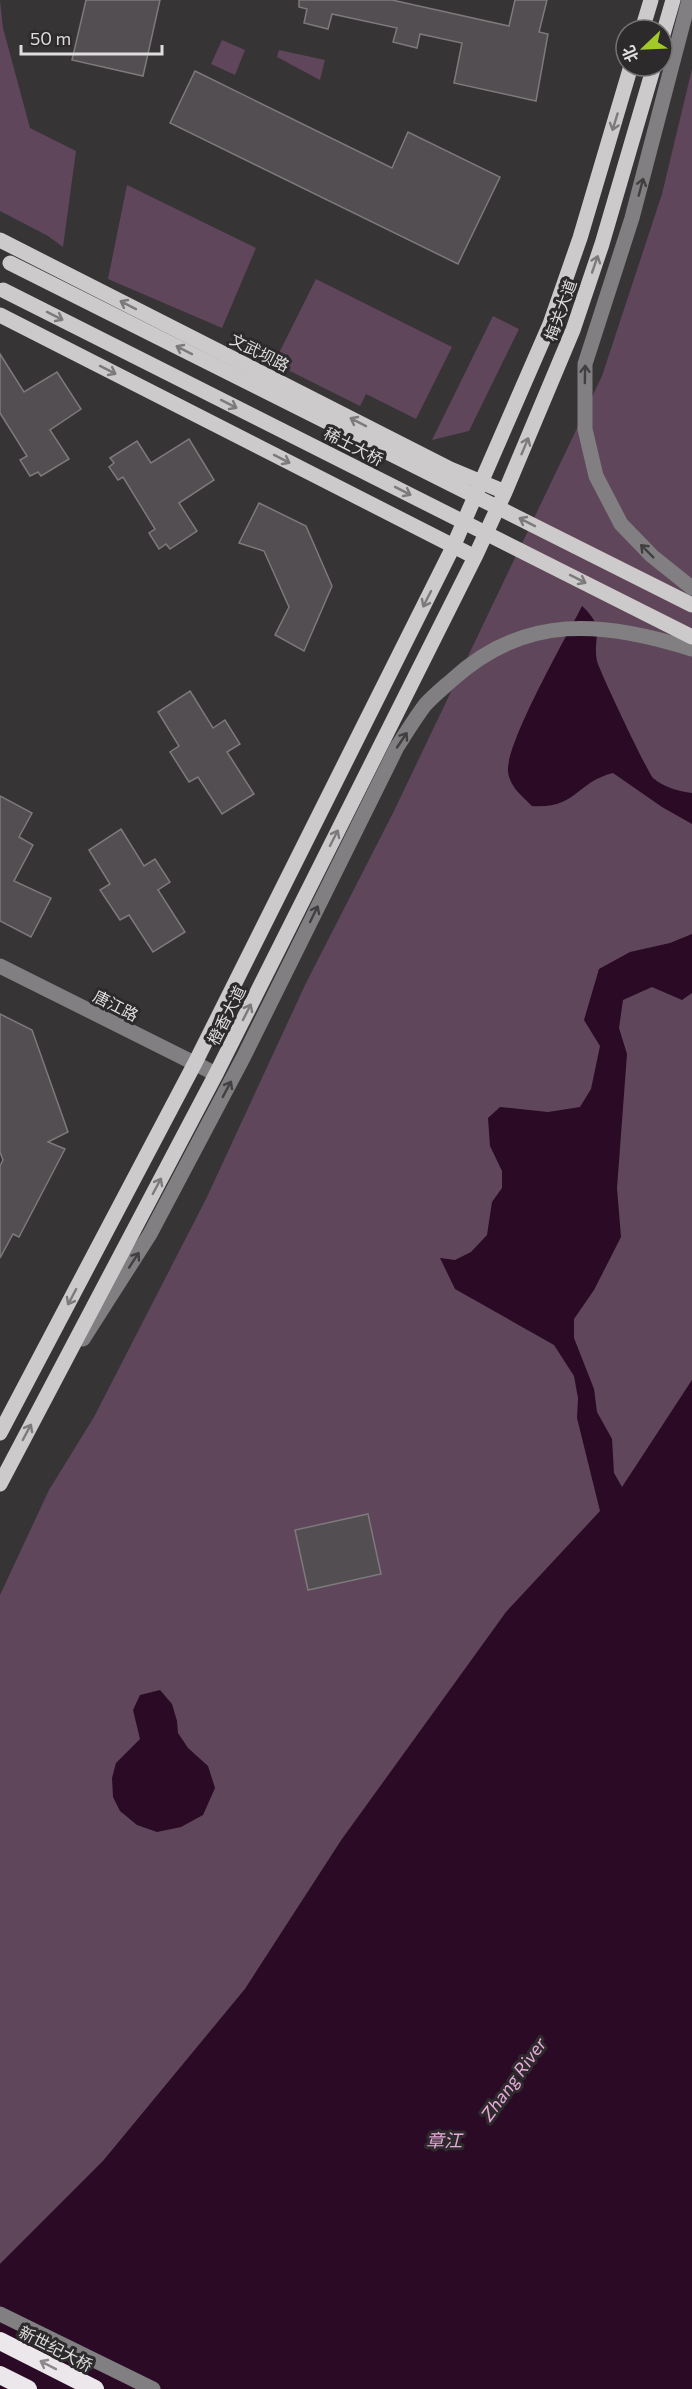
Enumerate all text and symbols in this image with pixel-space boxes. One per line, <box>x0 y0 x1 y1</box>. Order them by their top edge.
scale bar <box>21 18 162 56</box>
north arrow <box>614 18 674 78</box>
text: 50 m <box>30 27 71 49</box>
text: 北 <box>618 43 642 65</box>
one-way arrow <box>609 112 620 131</box>
one-way arrow <box>636 178 647 197</box>
one-way arrow <box>591 255 602 274</box>
street label: 梅关大道 <box>540 277 580 343</box>
one-way arrow <box>119 299 137 310</box>
one-way arrow <box>46 310 63 322</box>
street label: 文武坝路 <box>227 329 293 375</box>
one-way arrow <box>175 344 193 356</box>
one-way arrow <box>580 364 591 384</box>
one-way arrow <box>99 365 117 376</box>
one-way arrow <box>220 398 238 410</box>
one-way arrow <box>349 416 367 427</box>
street label: 稀土大桥 <box>321 423 387 469</box>
one-way arrow <box>519 437 531 455</box>
one-way arrow <box>272 454 290 465</box>
one-way arrow <box>394 486 412 498</box>
one-way arrow <box>518 516 536 528</box>
one-way arrow <box>640 543 654 558</box>
one-way arrow <box>568 574 586 585</box>
one-way arrow <box>420 590 432 608</box>
one-way arrow <box>396 732 408 749</box>
one-way arrow <box>328 830 340 847</box>
one-way arrow <box>309 906 320 924</box>
street label: 橙香大道 <box>203 982 249 1048</box>
street label: 唐江路 <box>90 986 142 1024</box>
one-way arrow <box>242 1004 253 1022</box>
one-way arrow <box>222 1080 233 1098</box>
one-way arrow <box>152 1177 163 1195</box>
one-way arrow <box>128 1252 140 1269</box>
one-way arrow <box>66 1288 78 1305</box>
one-way arrow <box>22 1424 33 1442</box>
water label: Zhang River <box>475 2032 551 2126</box>
water label: 章江 <box>426 2129 464 2151</box>
street label: 新世纪大桥 <box>16 2321 96 2375</box>
one-way arrow <box>39 2359 57 2370</box>

